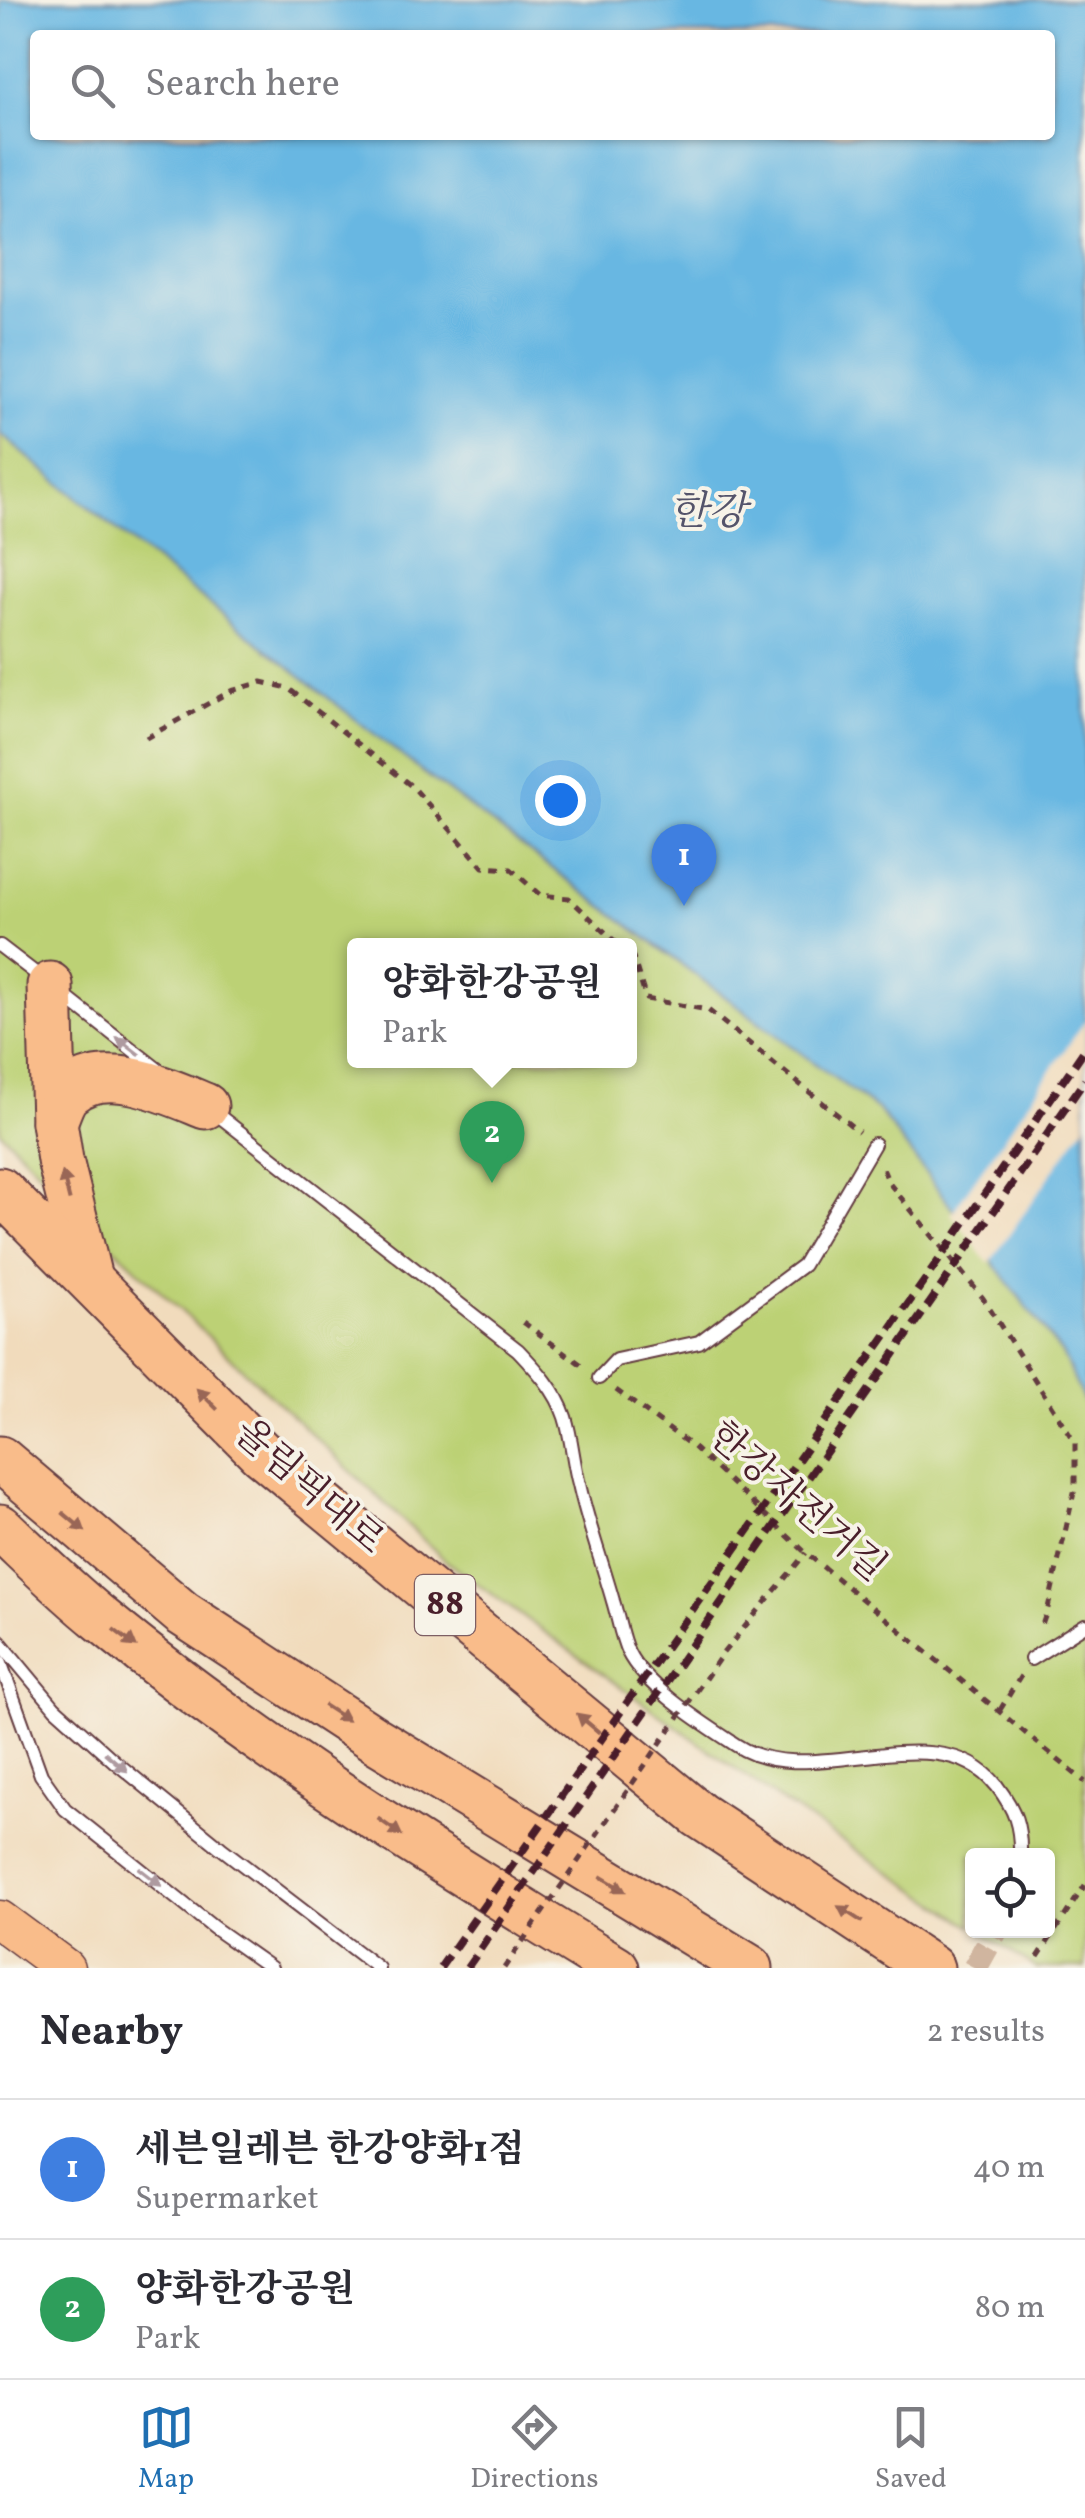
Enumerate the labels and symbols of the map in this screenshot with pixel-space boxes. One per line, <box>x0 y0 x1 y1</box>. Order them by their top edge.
water label: 한강 <box>669 486 752 542</box>
your location <box>535 775 586 826</box>
pin: 1 <box>652 824 716 906</box>
one-way arrow <box>115 1036 141 1056</box>
pin: 2 <box>460 1100 524 1183</box>
one-way arrow <box>58 1170 73 1201</box>
one-way arrow <box>196 1388 220 1412</box>
street label: 올림픽대로 <box>221 1408 395 1568</box>
street label: 한강자전거길 <box>696 1411 896 1595</box>
one-way arrow <box>62 1511 87 1532</box>
road number: 88 <box>415 1575 475 1635</box>
one-way arrow <box>112 1628 138 1648</box>
one-way arrow <box>322 1704 350 1722</box>
one-way arrow <box>575 1713 600 1734</box>
one-way arrow <box>103 1750 128 1772</box>
one-way arrow <box>376 1817 403 1836</box>
one-way arrow <box>137 1866 163 1887</box>
one-way arrow <box>599 1875 627 1892</box>
one-way arrow <box>836 1906 864 1924</box>

